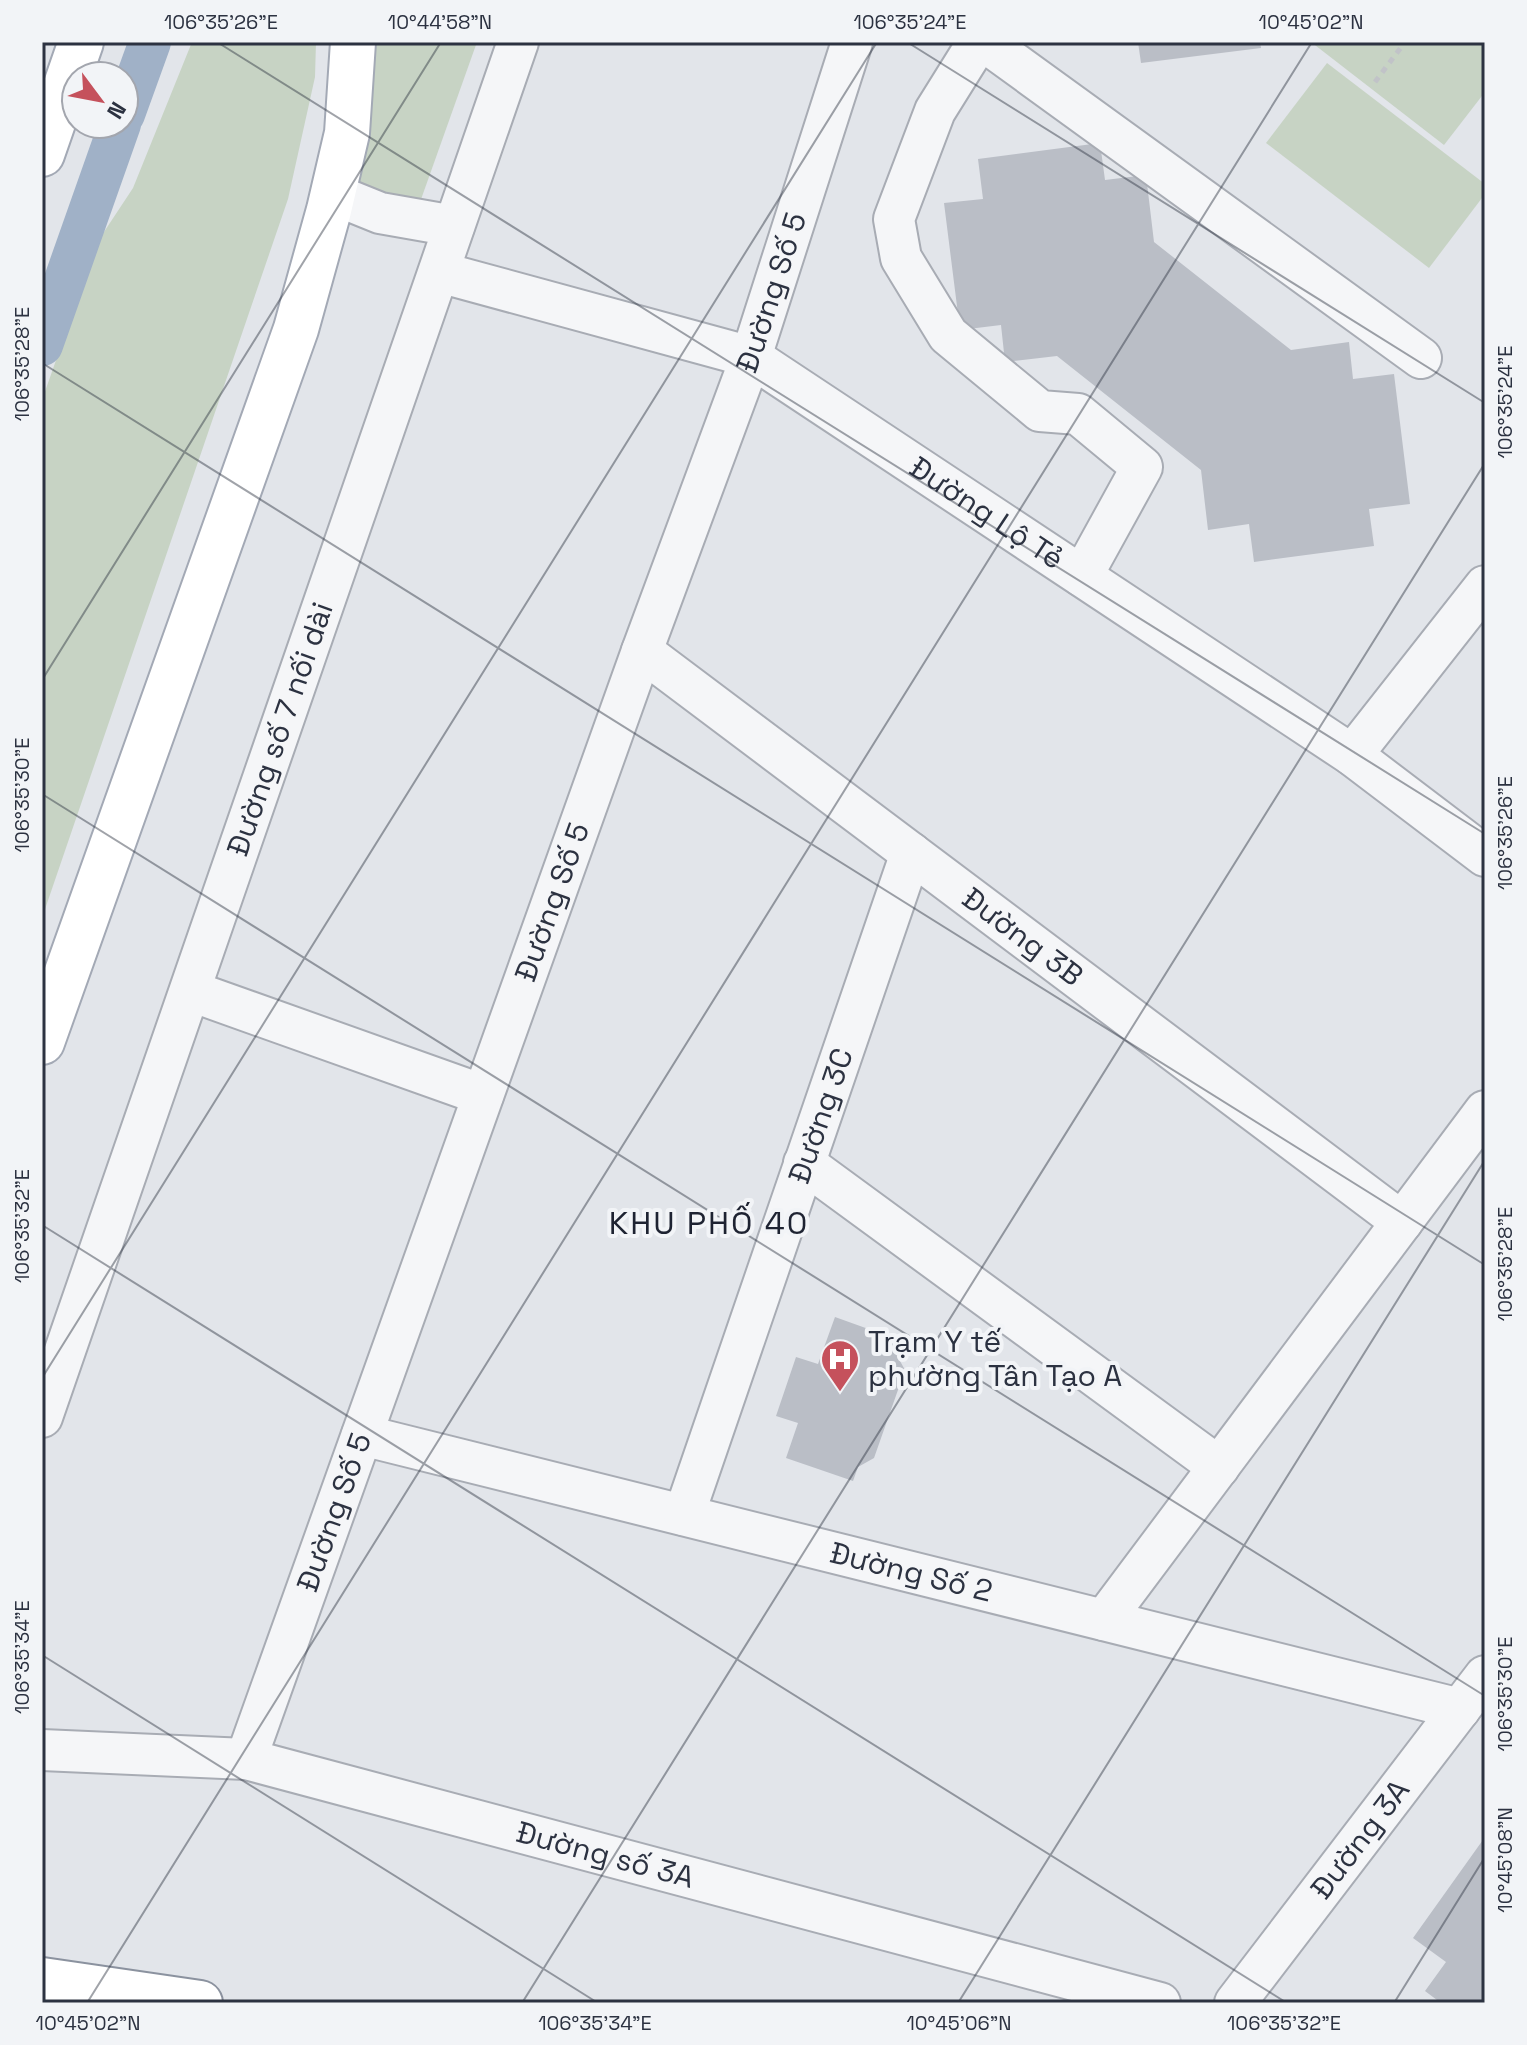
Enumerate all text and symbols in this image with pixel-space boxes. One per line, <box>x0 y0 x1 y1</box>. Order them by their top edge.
text: 106°35'26"E <box>164 9 278 35</box>
text: 10°44'58"N <box>388 9 492 35</box>
text: 106°35'24"E <box>853 9 967 35</box>
text: 10°45'02"N <box>1259 9 1363 35</box>
north arrow <box>60 60 140 140</box>
text: N <box>101 97 133 124</box>
street label: Đường Số 5 <box>727 207 815 378</box>
text: 106°35'28"E <box>9 307 35 421</box>
text: 106°35'24"E <box>1492 345 1518 459</box>
street label: Đường Lộ Tẻ <box>902 447 1072 578</box>
street label: Đường số 7 nối dài <box>218 597 342 861</box>
text: 106°35'30"E <box>9 738 35 852</box>
text: 106°35'26"E <box>1492 776 1518 890</box>
street label: Đường Số 5 <box>506 817 598 987</box>
street label: Đường 3B <box>955 879 1091 995</box>
street label: Đường 3C <box>779 1043 862 1188</box>
text: 106°35'32"E <box>9 1169 35 1283</box>
district label: KHU PHỐ 40 <box>609 1202 809 1243</box>
text: 106°35'28"E <box>1492 1207 1518 1321</box>
place label: Trạm Y tế phường Tân Tạo A <box>868 1322 1122 1395</box>
hospital icon: Trạm Y tế phường Tân Tạo A <box>819 1338 861 1393</box>
street label: Đường Số 5 <box>287 1427 380 1597</box>
street label: Đường Số 2 <box>826 1533 997 1611</box>
text: 106°35'34"E <box>9 1600 35 1714</box>
text: 106°35'30"E <box>1492 1637 1518 1751</box>
street label: Đường 3A <box>1302 1771 1418 1907</box>
text: 10°45'08"N <box>1492 1807 1518 1913</box>
street label: Đường số 3A <box>512 1812 699 1897</box>
text: 10°45'02"N <box>36 2010 140 2036</box>
text: 106°35'34"E <box>538 2010 652 2036</box>
text: 10°45'06"N <box>906 2010 1012 2036</box>
text: 106°35'32"E <box>1227 2010 1341 2036</box>

